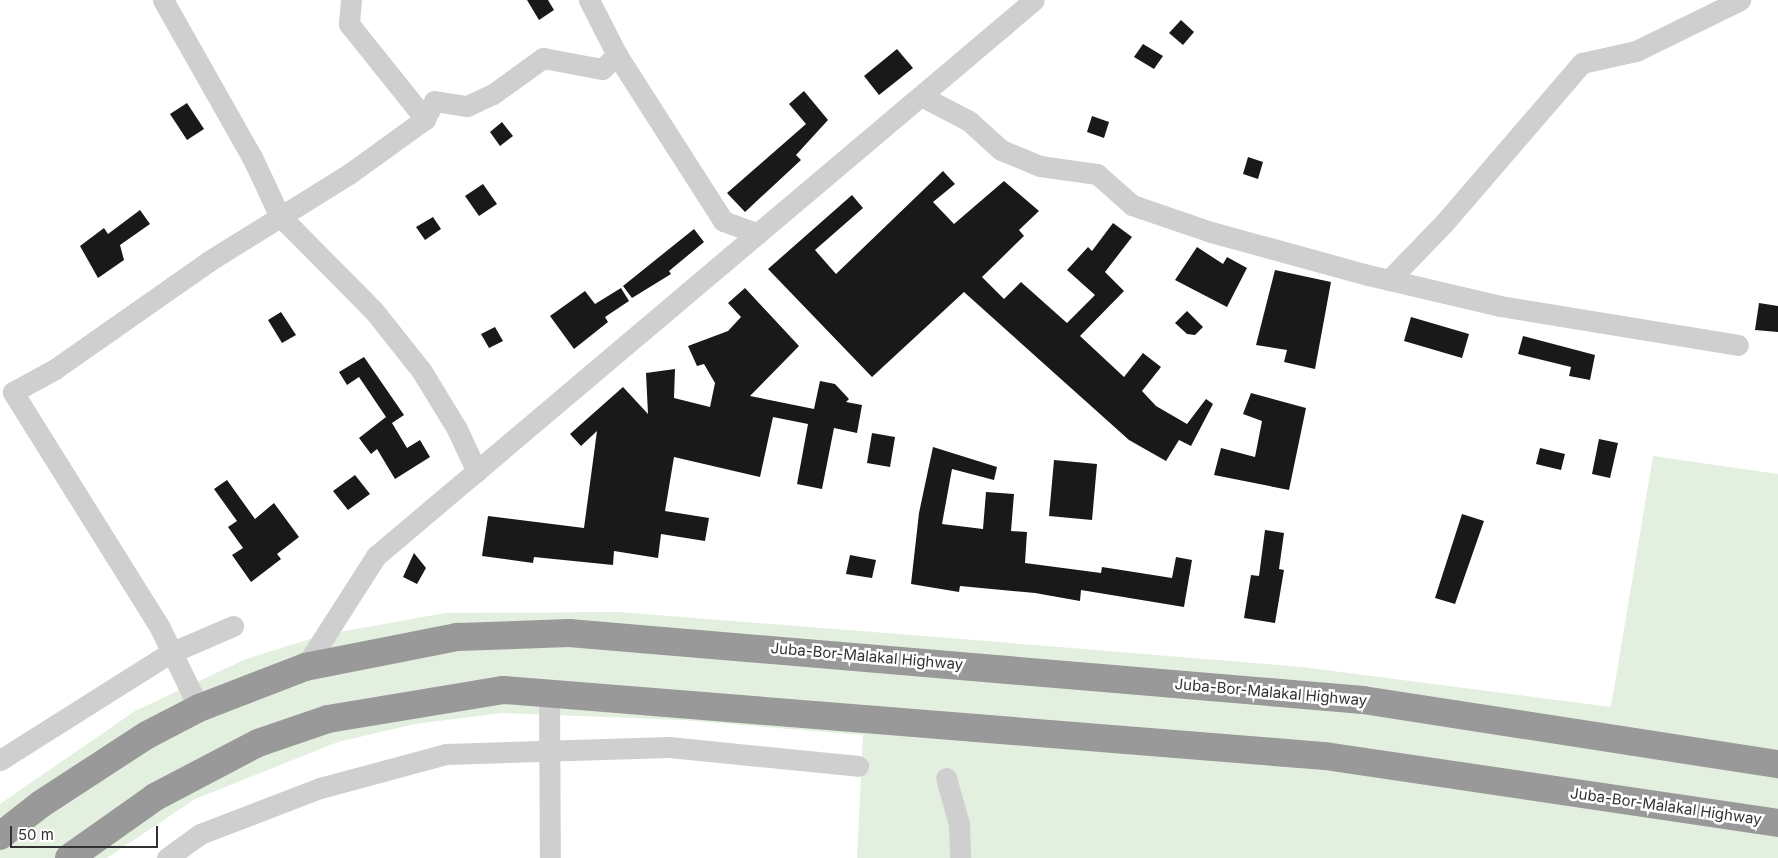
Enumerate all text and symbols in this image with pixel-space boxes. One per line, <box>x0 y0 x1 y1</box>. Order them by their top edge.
street label: Juba-Bor-Malakal Highway <box>770 639 964 673</box>
street label: Juba-Bor-Malakal Highway <box>1174 675 1368 709</box>
street label: Juba-Bor-Malakal Highway <box>1569 784 1763 828</box>
scale bar <box>12 816 160 848</box>
text: 50 m <box>18 825 54 844</box>

